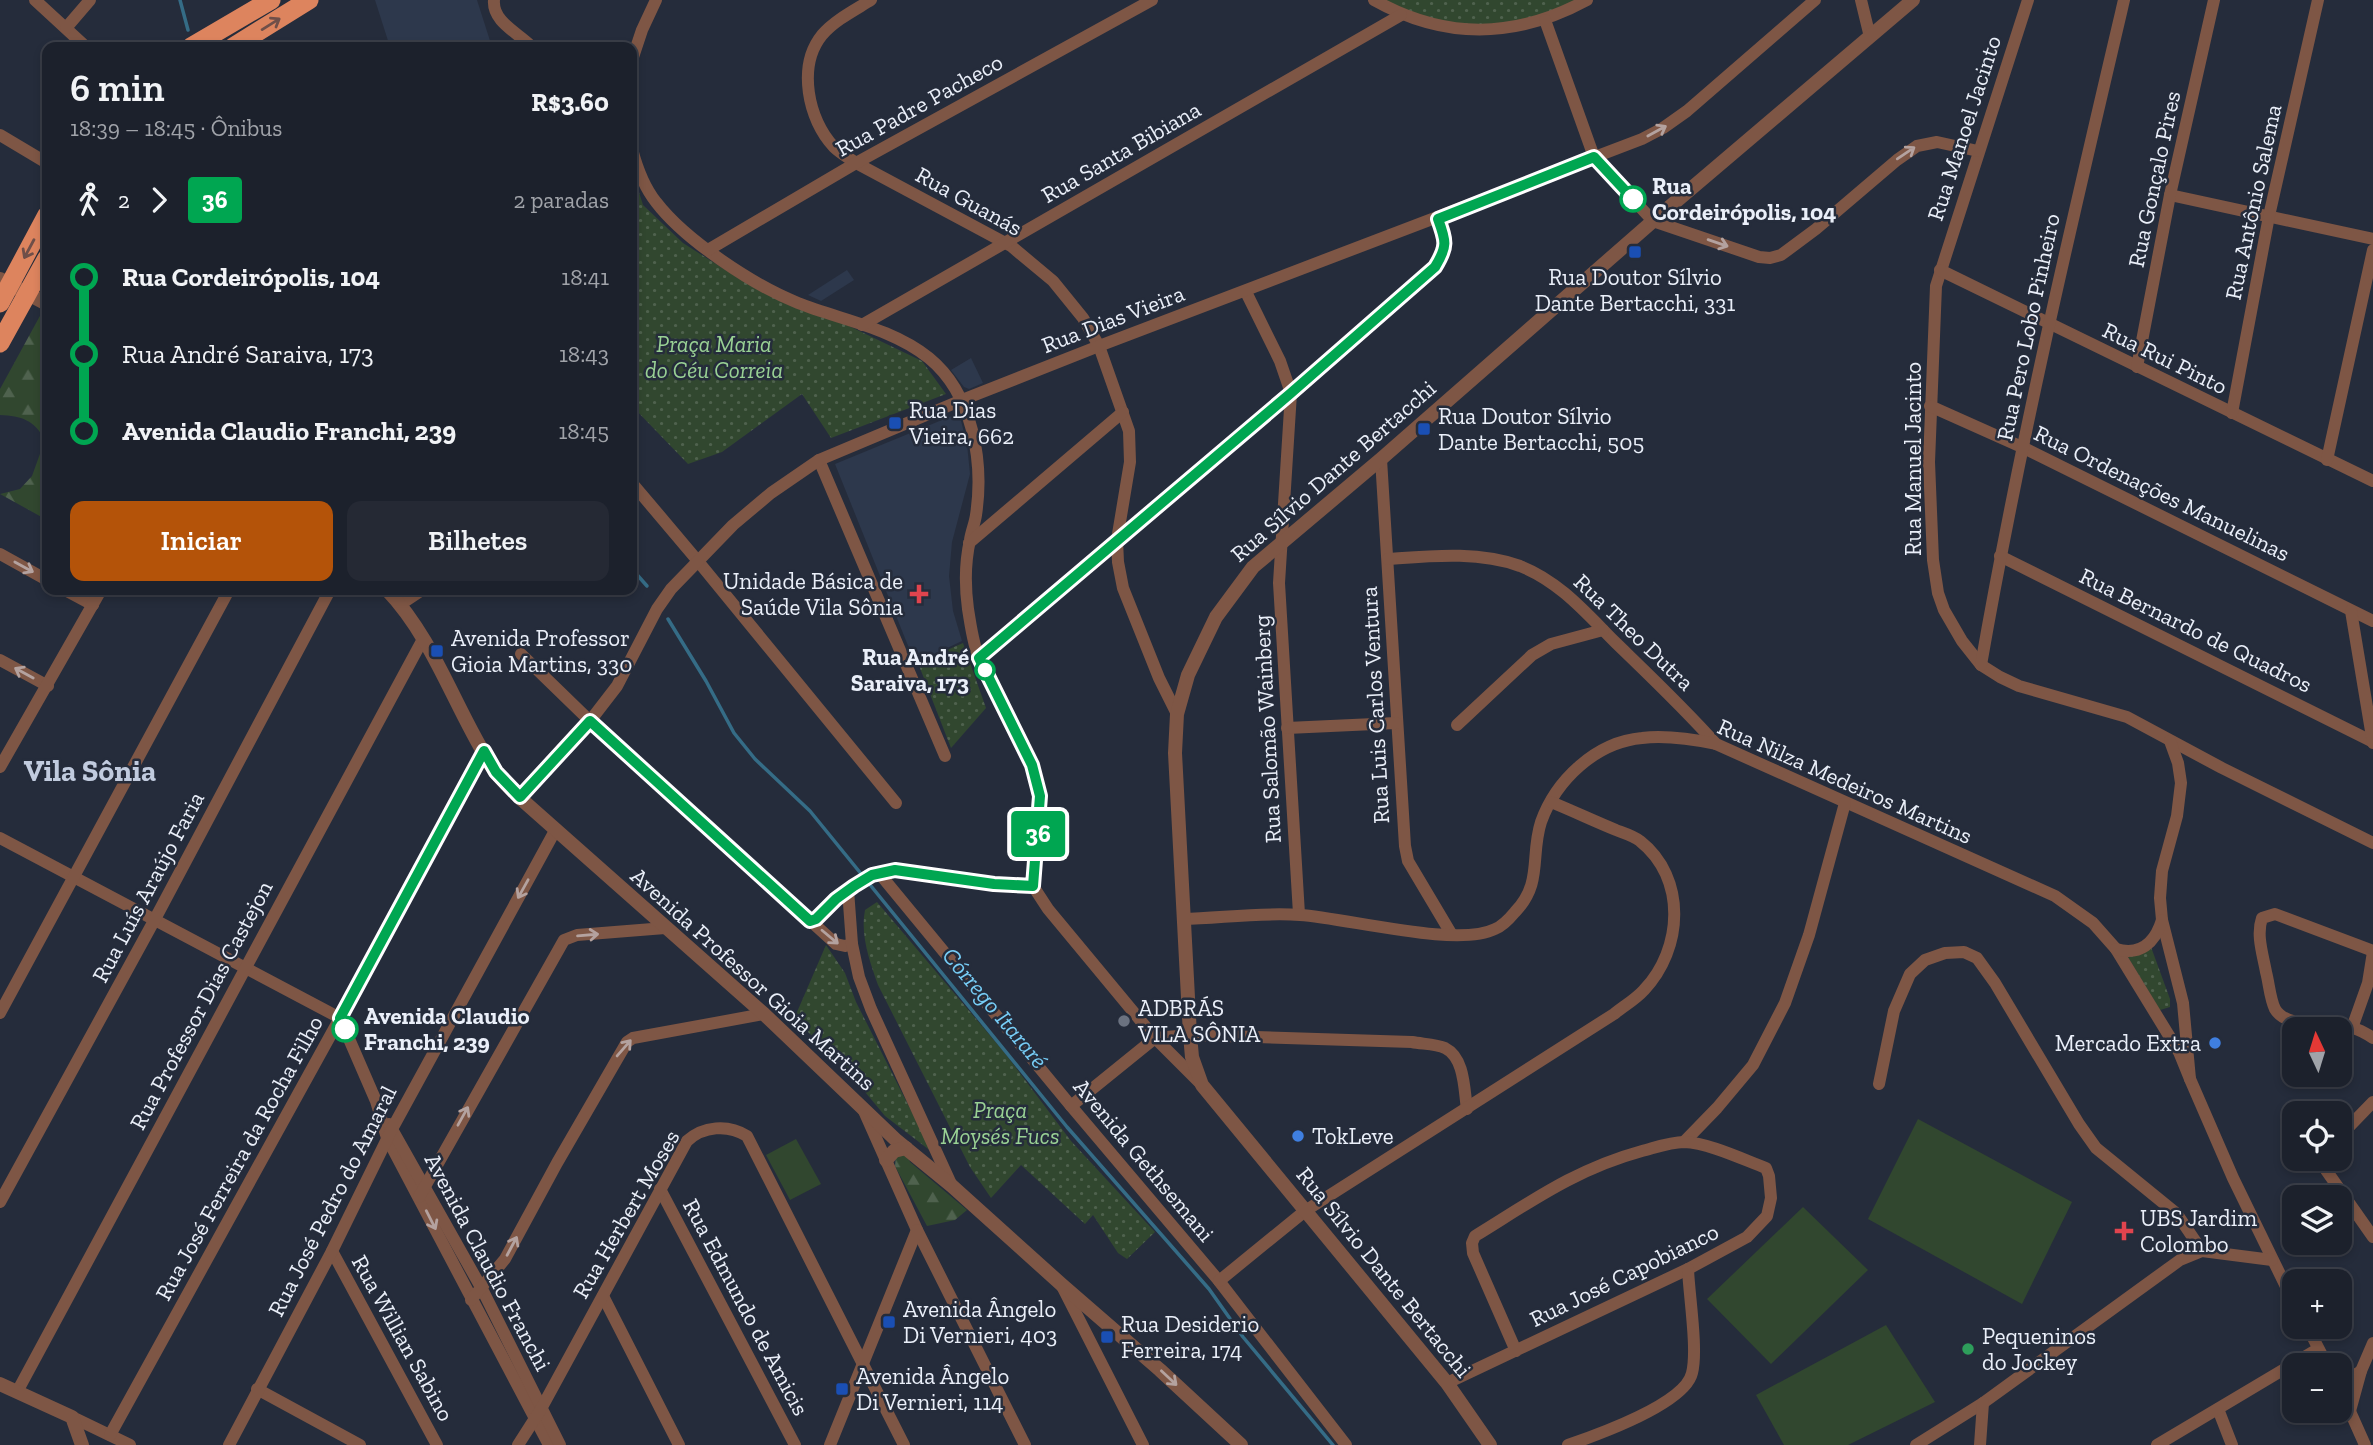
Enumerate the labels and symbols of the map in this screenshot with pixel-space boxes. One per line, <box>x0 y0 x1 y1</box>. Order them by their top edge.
one-way arrow <box>260 16 280 30</box>
street label: Rua Manoel Jacinto <box>1921 32 2007 224</box>
street label: Rua Padre Pacheco <box>831 47 1007 163</box>
street label: Rua Gonçalo Pires <box>2122 88 2186 270</box>
street label: Rua Santa Bibiana <box>1036 95 1206 209</box>
street label: Rua Antônio Salema <box>2219 102 2287 302</box>
one-way arrow <box>1646 124 1667 137</box>
one-way arrow <box>1896 146 1915 160</box>
street label: Rua Guanás <box>911 160 1027 242</box>
place label: Rua Cordeirópolis, 104 <box>1652 172 1836 226</box>
marker: Rua Cordeirópolis, 104 <box>1620 186 1646 212</box>
street label: Rua Pero Lobo Pinheiro <box>1990 211 2066 443</box>
one-way arrow <box>1707 237 1729 250</box>
one-way arrow <box>22 238 35 259</box>
marker: Rua Doutor Sílvio Dante Bertacchi, 331 <box>1627 244 1643 260</box>
place label: Rua Doutor Sílvio Dante Bertacchi, 331 <box>1535 263 1735 317</box>
street label: Rua Dias Vieira <box>1038 279 1188 359</box>
street label: Rua Rui Pinto <box>2098 316 2232 400</box>
park label: Praça Maria do Céu Correia <box>645 330 783 384</box>
street label: Rua Manuel Jacinto <box>1899 362 1927 556</box>
street label: Rua Sílvio Dante Bertacchi <box>1225 374 1441 568</box>
place label: Rua Dias Vieira, 662 <box>908 396 1014 450</box>
place label: Rua Doutor Sílvio Dante Bertacchi, 505 <box>1438 402 1644 456</box>
marker: Rua Dias Vieira, 662 <box>887 415 903 431</box>
street label: Rua Ordenações Manuelinas <box>2030 419 2294 567</box>
marker: Rua Doutor Sílvio Dante Bertacchi, 505 <box>1416 421 1432 437</box>
one-way arrow <box>13 560 33 574</box>
street label: Rua Bernardo de Quadros <box>2075 561 2317 699</box>
place label: Unidade Básica de Saúde Vila Sônia <box>723 567 903 621</box>
street label: Rua Theo Dutra <box>1568 568 1700 696</box>
marker: Unidade Básica de Saúde Vila Sônia <box>909 584 929 604</box>
street label: Rua Luis Carlos Ventura <box>1355 585 1395 825</box>
street label: Rua Salomão Wainberg <box>1247 614 1287 844</box>
place label: Avenida Professor Gioia Martins, 330 <box>451 624 633 678</box>
marker: Avenida Professor Gioia Martins, 330 <box>429 643 445 659</box>
place label: Rua André Saraiva, 173 <box>851 643 969 697</box>
marker: Rua André Saraiva, 173 <box>975 660 995 680</box>
one-way arrow <box>14 666 35 679</box>
street label: Rua Nilza Medeiros Martins <box>1713 712 1977 850</box>
district label: Vila Sônia <box>24 753 156 789</box>
street label: Rua Luís Araújo Faria <box>86 787 210 987</box>
line badge: 36 <box>1006 811 1070 857</box>
street label: Avenida Professor Gioia Martins <box>625 862 881 1096</box>
street label: Rua Professor Dias Castejon <box>123 876 279 1134</box>
one-way arrow <box>516 879 530 899</box>
one-way arrow <box>576 928 599 941</box>
one-way arrow <box>820 929 838 945</box>
water label: Córrego Itararé <box>936 941 1054 1074</box>
place label: ADBRÁS VILA SÔNIA <box>1137 994 1261 1048</box>
place label: Avenida Claudio Franchi, 239 <box>364 1002 530 1056</box>
street label: Rua José Ferreira da Rocha Filho <box>149 1011 329 1305</box>
marker: ADBRÁS VILA SÔNIA <box>1116 1013 1132 1029</box>
marker: Avenida Claudio Franchi, 239 <box>332 1016 358 1042</box>
north arrow <box>2282 1017 2352 1087</box>
place label: Mercado Extra <box>2055 1029 2201 1057</box>
marker: Mercado Extra <box>2207 1035 2223 1051</box>
one-way arrow <box>616 1039 632 1057</box>
street label: Avenida Gethsemani <box>1068 1073 1220 1247</box>
street label: Rua José Pedro do Amaral <box>262 1081 402 1321</box>
park label: Praça Moysés Fucs <box>940 1096 1060 1150</box>
one-way arrow <box>456 1106 470 1126</box>
place label: TokLeve <box>1312 1122 1394 1150</box>
street label: Rua Herbert Moses <box>566 1125 686 1303</box>
marker: TokLeve <box>1290 1128 1306 1144</box>
street label: Avenida Claudio Franchi <box>419 1148 557 1376</box>
street label: Rua Sílvio Dante Bertacchi <box>1290 1161 1478 1383</box>
street label: Rua Edmundo de Amicis <box>677 1194 815 1420</box>
place label: UBS Jardim Colombo <box>2140 1204 2257 1258</box>
one-way arrow <box>424 1209 438 1230</box>
street label: Rua José Capobianco <box>1525 1217 1723 1333</box>
marker: UBS Jardim Colombo <box>2114 1221 2134 1241</box>
one-way arrow <box>506 1236 520 1257</box>
street label: Rua Willian Sabino <box>346 1250 460 1426</box>
place label: Avenida Ângelo Di Vernieri, 403 <box>903 1295 1057 1349</box>
place label: Rua Desiderio Ferreira, 174 <box>1121 1310 1259 1364</box>
marker: Avenida Ângelo Di Vernieri, 403 <box>881 1314 897 1330</box>
place label: Pequeninos do Jockey <box>1982 1322 2096 1376</box>
marker: Rua Desiderio Ferreira, 174 <box>1099 1329 1115 1345</box>
marker: Pequeninos do Jockey <box>1960 1341 1976 1357</box>
place label: Avenida Ângelo Di Vernieri, 114 <box>856 1362 1009 1416</box>
one-way arrow <box>1160 1370 1178 1386</box>
marker: Avenida Ângelo Di Vernieri, 114 <box>834 1381 850 1397</box>

